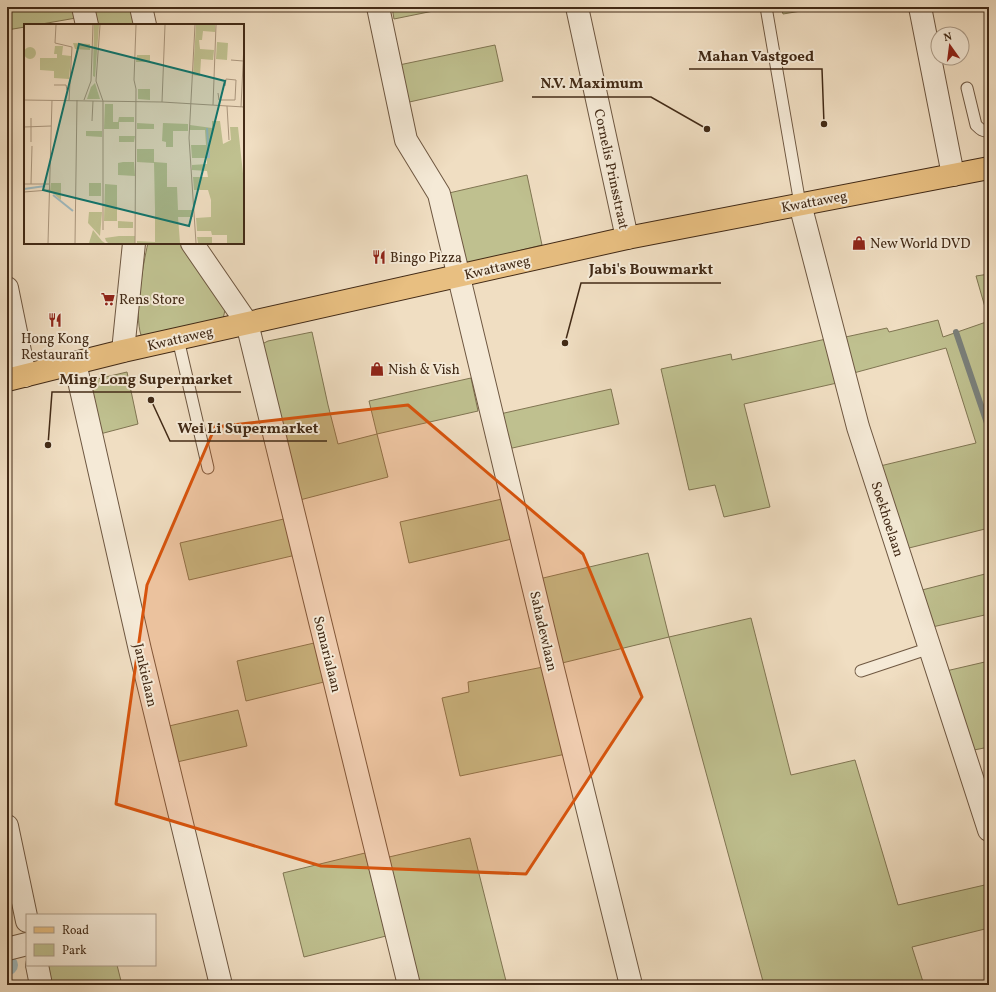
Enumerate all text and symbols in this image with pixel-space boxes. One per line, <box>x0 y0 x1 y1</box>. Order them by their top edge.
inset map <box>24 24 244 244</box>
north arrow <box>930 26 970 66</box>
text: N <box>942 30 954 46</box>
callout: Mahan Vastgoed <box>689 42 822 69</box>
text: Mahan Vastgoed <box>698 47 814 68</box>
callout: N.V. Maximum <box>532 70 651 97</box>
text: N.V. Maximum <box>541 74 644 95</box>
street label: Cornelis Prinsstraat <box>588 107 633 231</box>
street label: Kwattaweg <box>780 187 849 218</box>
shop icon: New World DVD <box>851 235 867 251</box>
place label: New World DVD <box>870 235 971 254</box>
restaurant icon: Bingo Pizza <box>371 249 387 265</box>
place label: Bingo Pizza <box>390 249 462 268</box>
street label: Kwattaweg <box>463 252 532 285</box>
callout: Jabi's Bouwmarkt <box>581 256 721 283</box>
text: Jabi's Bouwmarkt <box>588 260 713 281</box>
supermarket icon: Rens Store <box>100 291 116 307</box>
place label: Rens Store <box>119 291 185 310</box>
restaurant icon: Hong Kong Restaurant <box>47 312 63 328</box>
street label: Kwattaweg <box>146 323 215 356</box>
place label: Hong Kong Restaurant <box>21 330 89 365</box>
shop icon: Nish & Vish <box>369 361 385 377</box>
place label: Nish & Vish <box>388 361 460 380</box>
callout: Ming Long Supermarket <box>52 365 241 392</box>
text: Ming Long Supermarket <box>59 370 233 391</box>
callout: Wei Li Supermarket <box>170 414 327 441</box>
text: Wei Li Supermarket <box>178 419 319 440</box>
street label: Soekhoelaan <box>865 479 908 560</box>
street label: Sahadewlaan <box>524 589 561 673</box>
street label: Somarialaan <box>308 614 345 695</box>
street label: Jankielaan <box>128 642 161 709</box>
legend <box>26 914 156 966</box>
text: Road <box>62 923 89 939</box>
text: Park <box>62 943 87 959</box>

